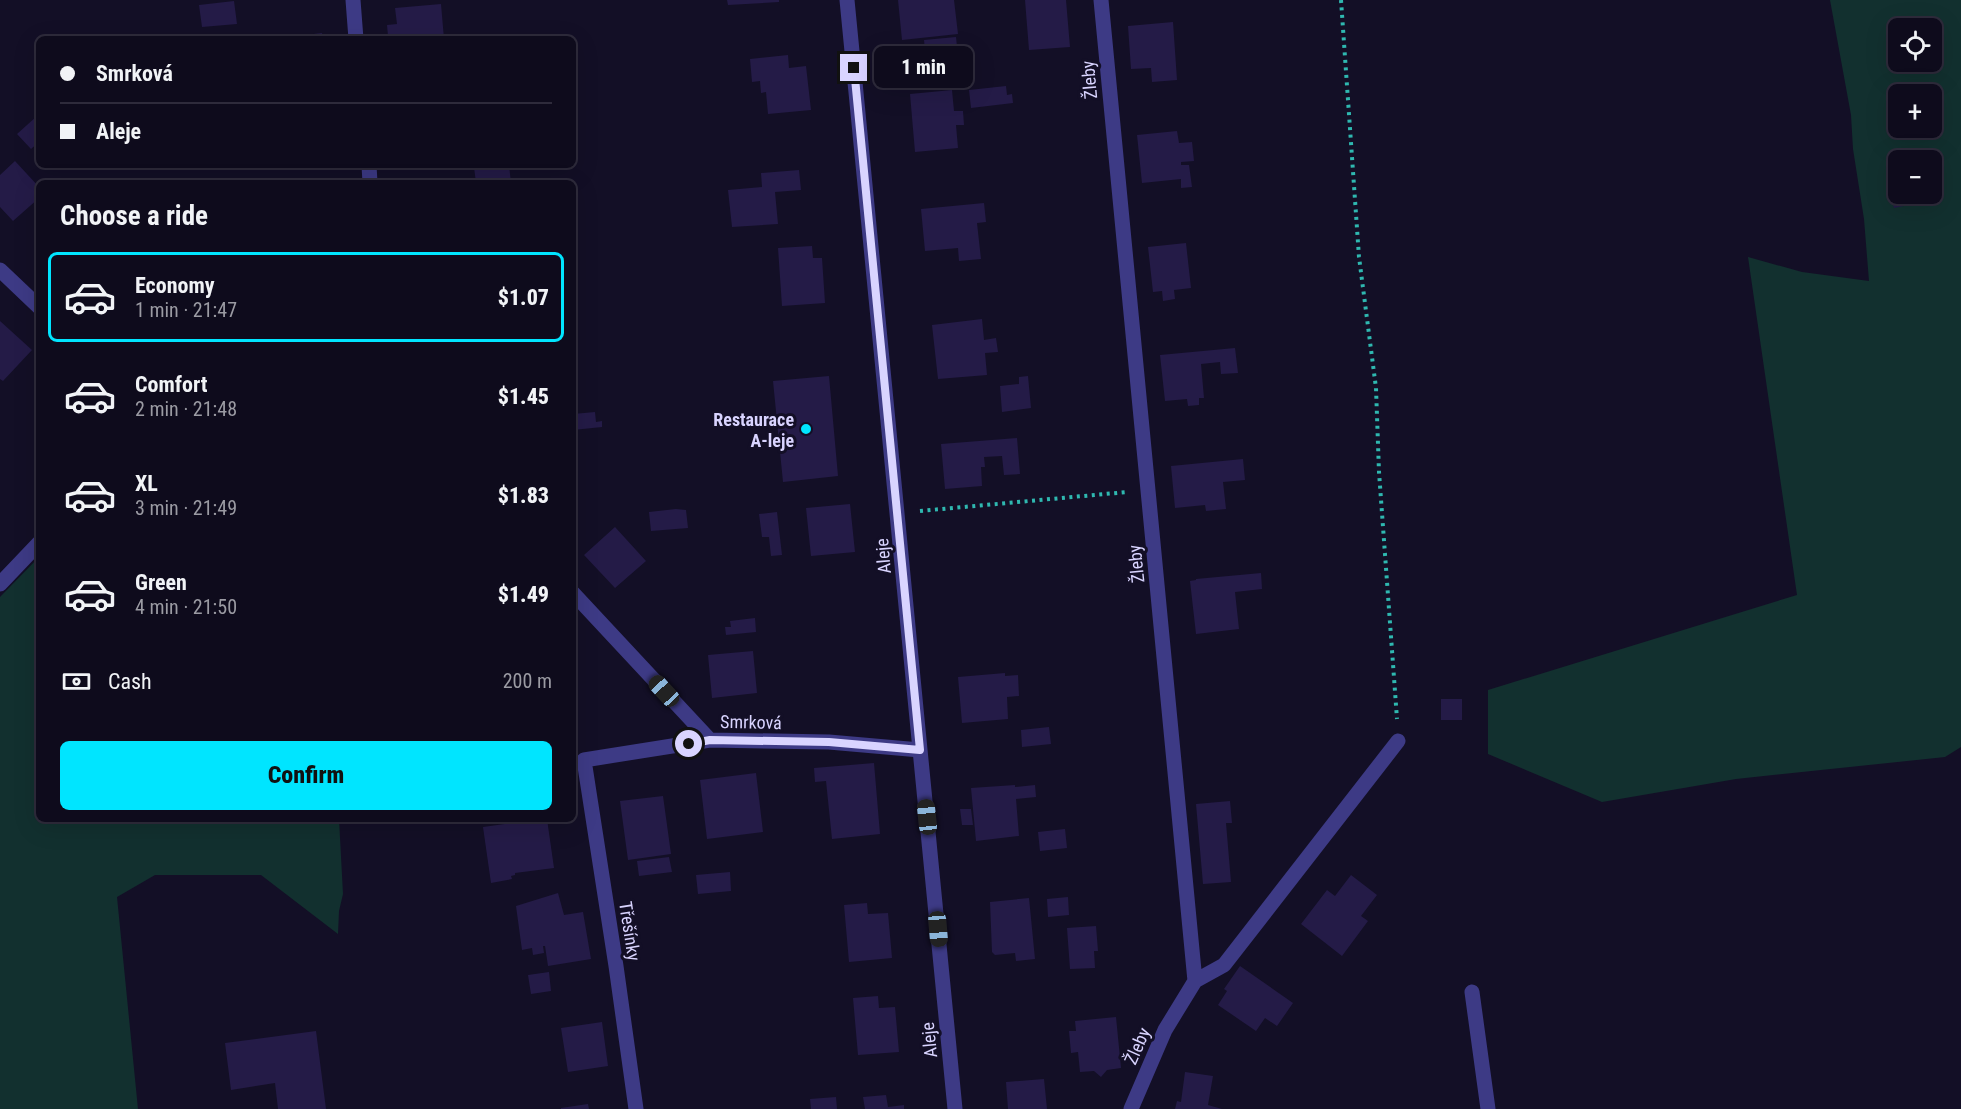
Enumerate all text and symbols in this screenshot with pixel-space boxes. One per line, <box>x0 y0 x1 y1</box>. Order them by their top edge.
map controls <box>1888 18 1942 204</box>
button: locate <box>1888 18 1942 72</box>
callout: 1 min <box>875 47 974 89</box>
route end <box>840 54 867 81</box>
text: 1 min <box>901 55 946 79</box>
street label: Žleby <box>1077 60 1101 100</box>
text: Smrková <box>96 61 173 86</box>
button: + <box>1888 84 1942 138</box>
text: Aleje <box>96 119 141 144</box>
button: − <box>1888 150 1942 204</box>
text: Choose a ride <box>60 200 208 232</box>
icon: car <box>63 270 117 324</box>
text: Economy <box>135 273 215 298</box>
text: $1.07 <box>498 285 549 310</box>
text: 1 min · 21:47 <box>135 298 237 322</box>
icon: car <box>63 369 117 423</box>
text: Comfort <box>135 372 208 397</box>
text: $1.45 <box>498 384 549 409</box>
text: 2 min · 21:48 <box>135 397 237 421</box>
place label: Restaurace A-leje <box>713 409 794 451</box>
marker: Restaurace A-leje <box>799 422 813 436</box>
icon: car <box>63 468 117 522</box>
text: XL <box>135 471 158 496</box>
text: $1.83 <box>498 483 549 508</box>
text: 3 min · 21:49 <box>135 496 237 520</box>
street label: Aleje <box>871 537 895 575</box>
street label: Žleby <box>1124 543 1148 584</box>
icon: car <box>63 567 117 621</box>
text: Green <box>135 570 187 595</box>
text: $1.49 <box>498 582 549 607</box>
text: 4 min · 21:50 <box>135 595 237 619</box>
icon: cash <box>60 665 93 698</box>
text: Cash <box>108 669 152 694</box>
text: 200 m <box>503 669 552 693</box>
car <box>645 672 683 710</box>
street label: Smrková <box>720 711 782 733</box>
route start <box>675 730 702 757</box>
button: Confirm <box>60 741 552 810</box>
car <box>916 798 938 836</box>
street label: Třešínky <box>615 900 645 963</box>
car <box>927 910 949 948</box>
street label: Aleje <box>917 1021 941 1059</box>
street label: Žleby <box>1120 1024 1155 1068</box>

